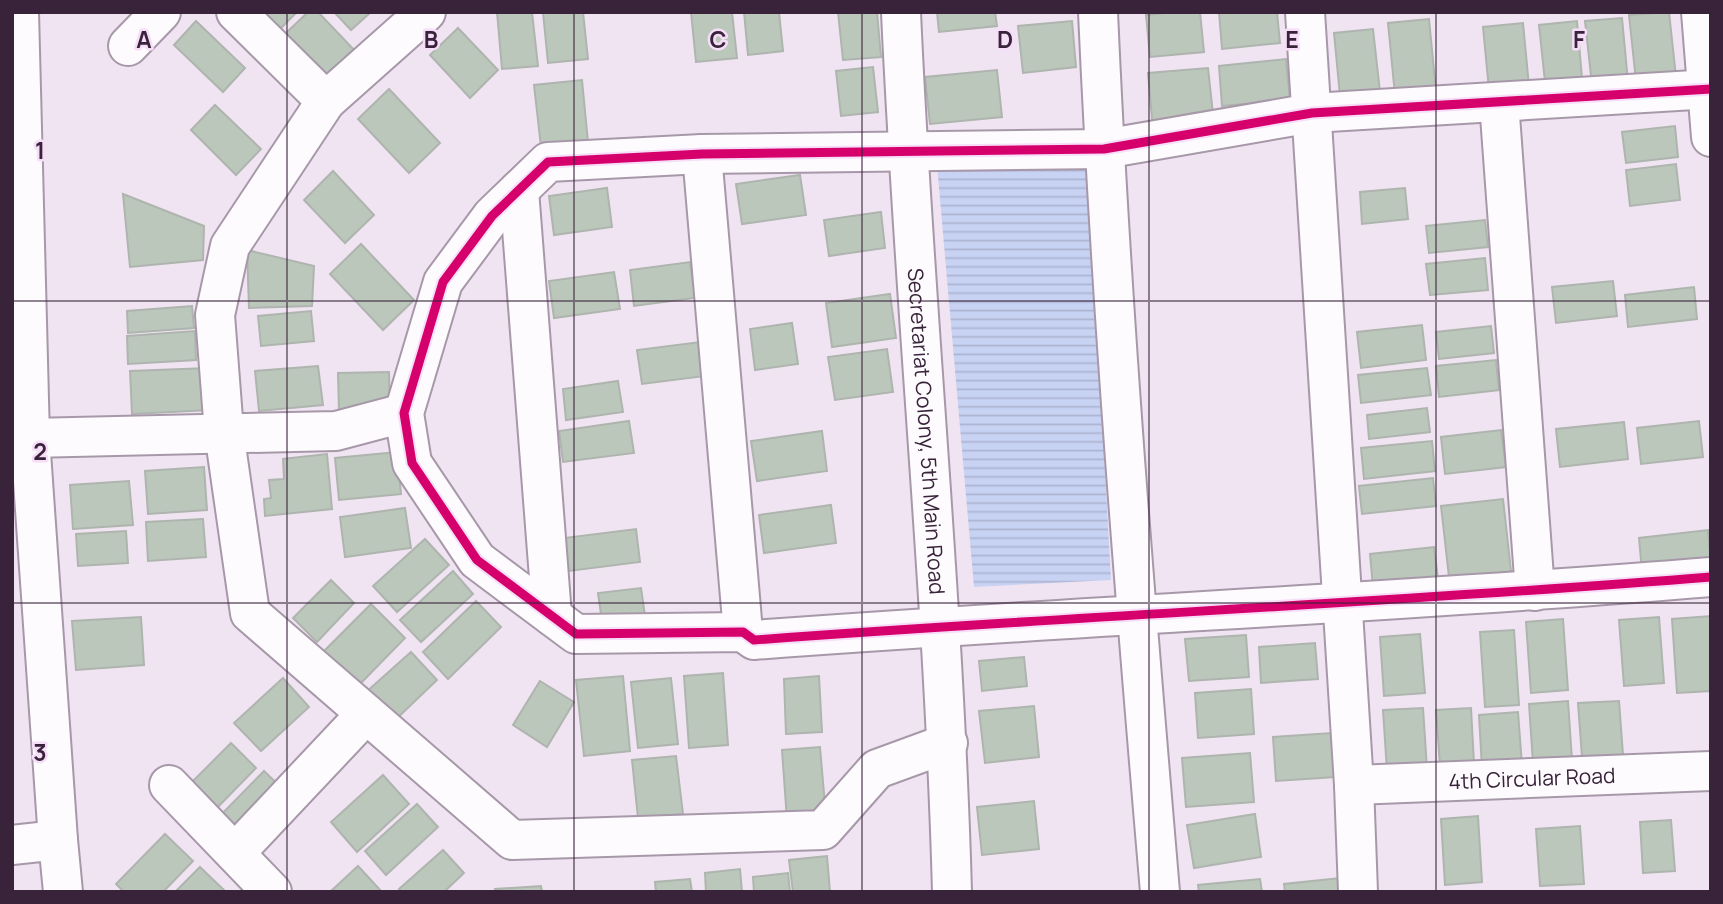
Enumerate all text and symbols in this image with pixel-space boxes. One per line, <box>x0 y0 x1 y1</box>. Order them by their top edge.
text: A <box>136 23 152 55</box>
text: B <box>424 23 438 55</box>
text: C <box>710 23 727 55</box>
text: D <box>997 23 1013 55</box>
text: E <box>1285 23 1299 55</box>
text: F <box>1573 23 1585 55</box>
text: 1 <box>35 134 45 166</box>
street label: Secretariat Colony, 5th Main Road <box>902 267 952 595</box>
text: 2 <box>33 435 47 467</box>
text: 3 <box>33 736 47 768</box>
street label: 4th Circular Road <box>1448 761 1616 795</box>

